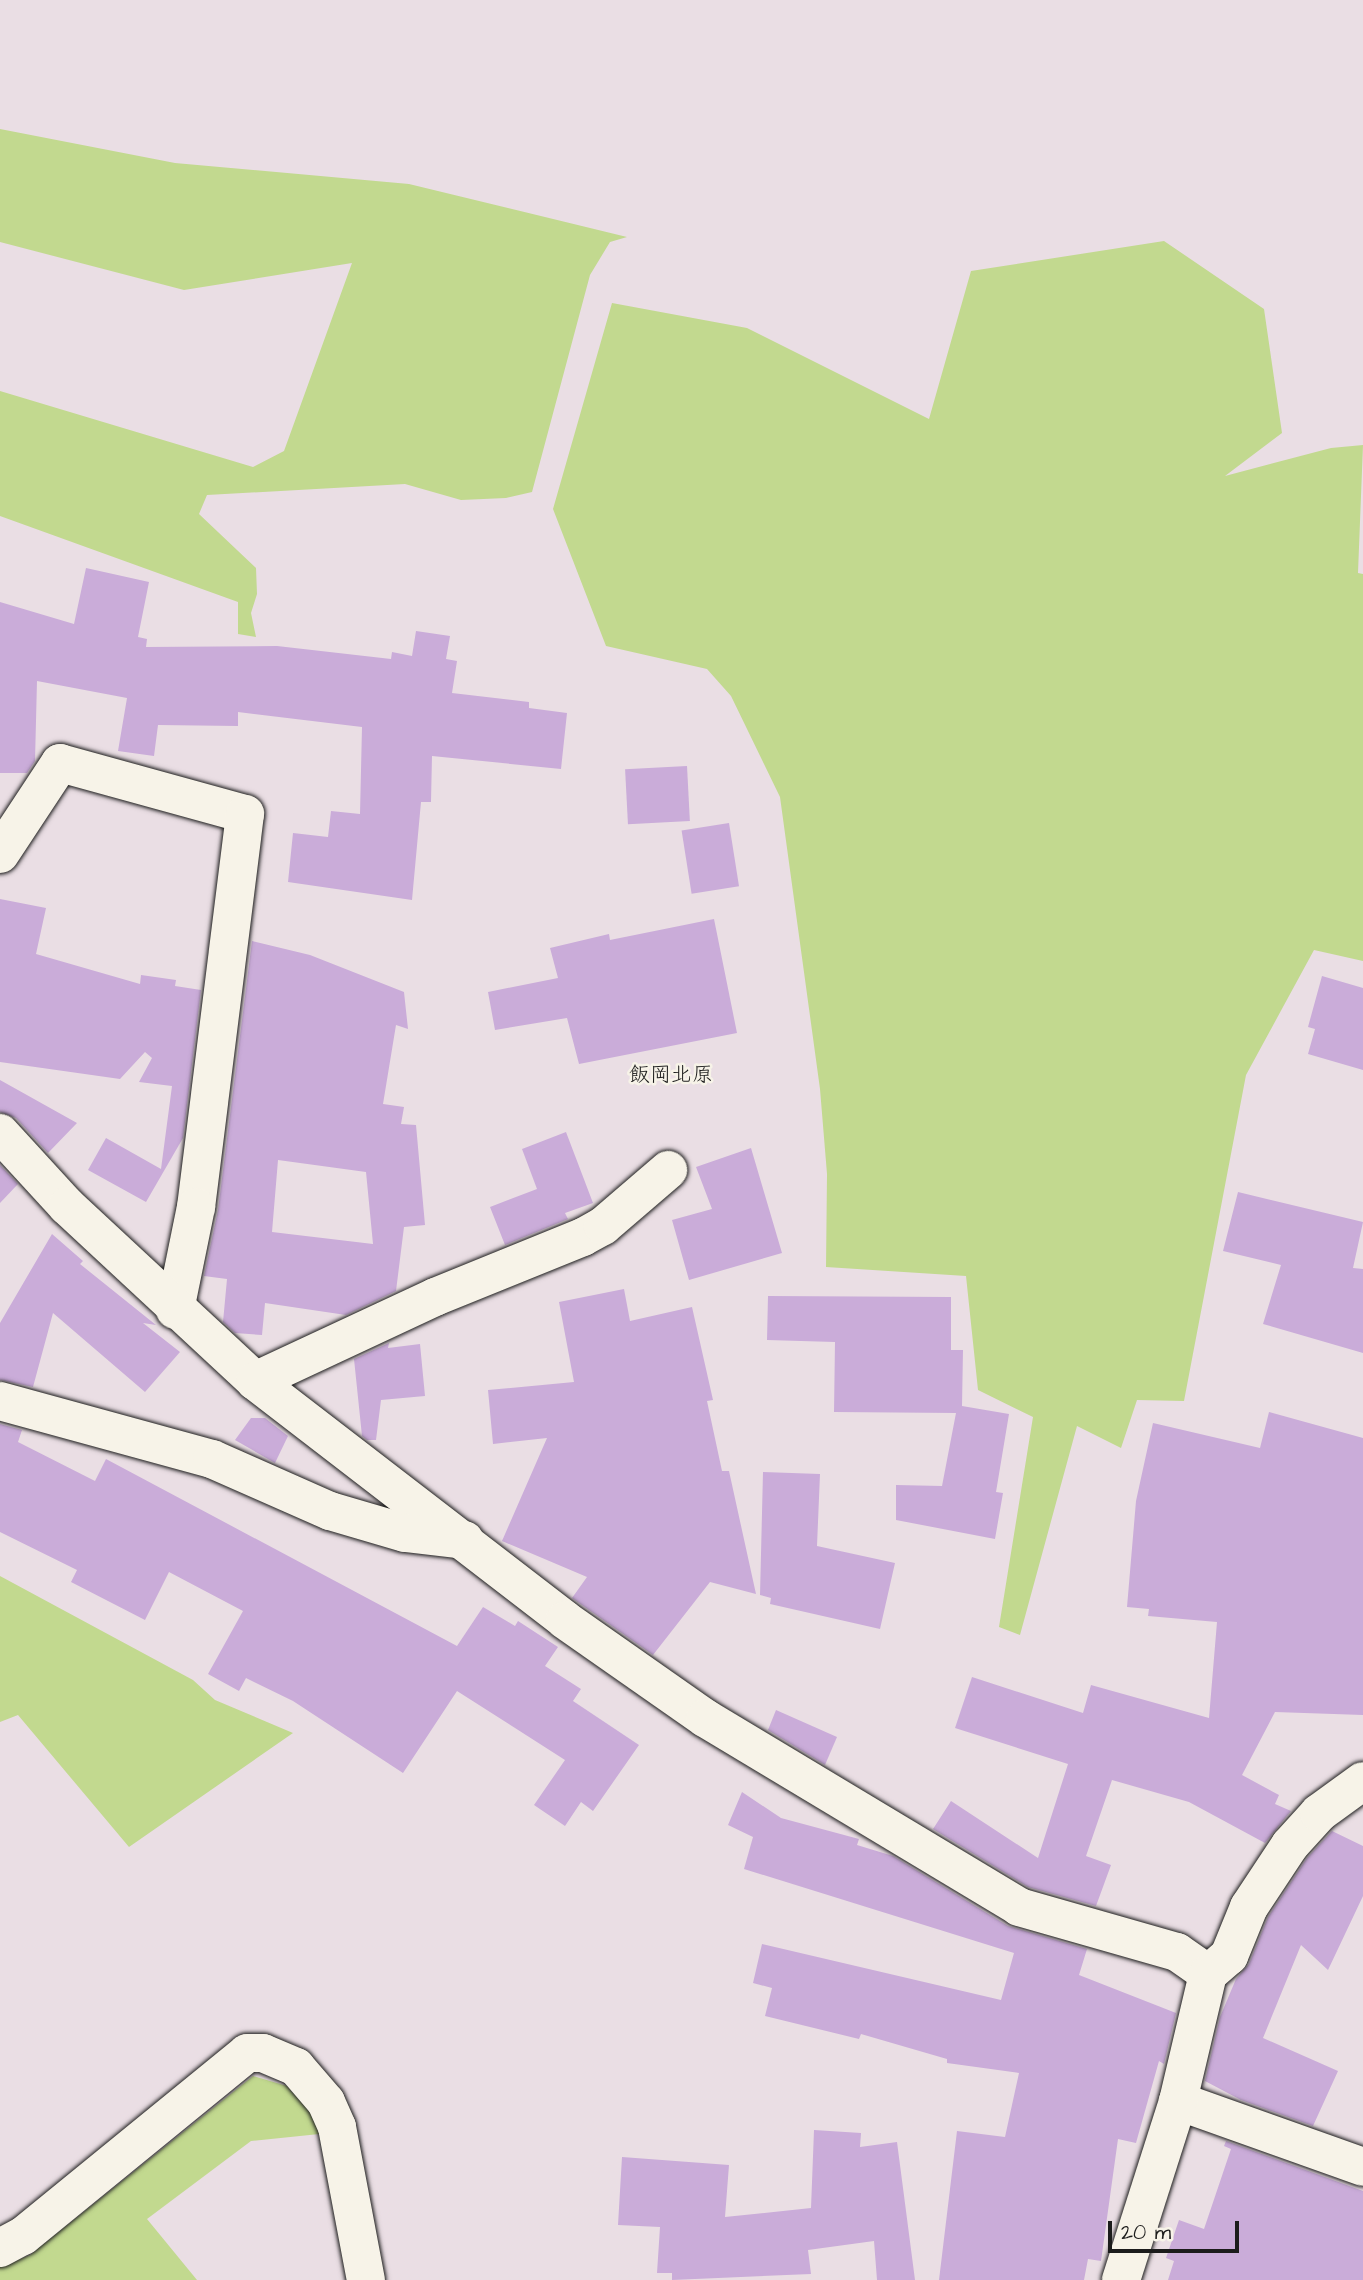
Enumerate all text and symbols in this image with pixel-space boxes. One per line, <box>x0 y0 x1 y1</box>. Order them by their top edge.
district label: 飯岡北原 <box>629 1062 713 1088</box>
scale bar <box>1111 2206 1242 2250</box>
text: 20 m <box>1121 2218 1171 2247</box>

